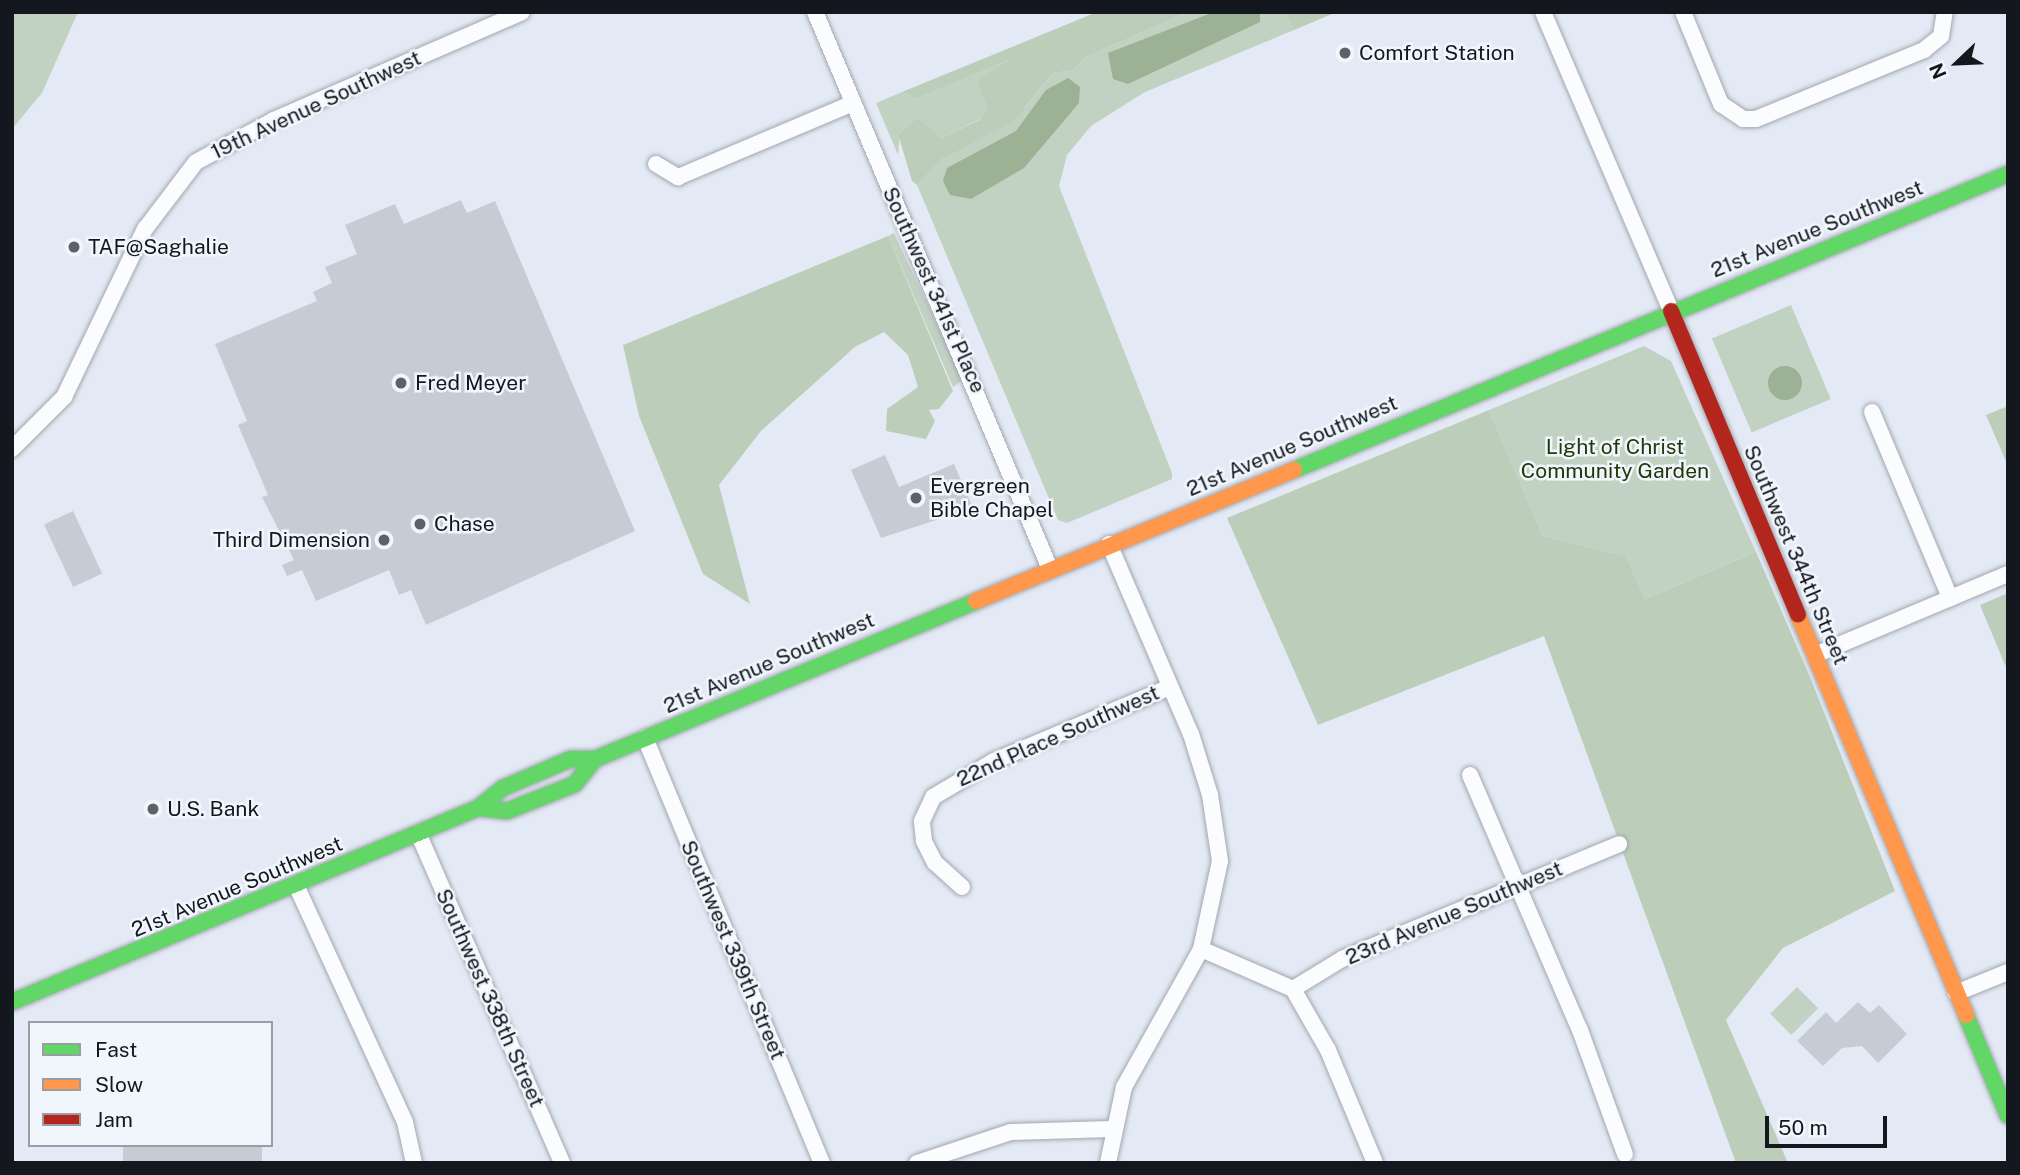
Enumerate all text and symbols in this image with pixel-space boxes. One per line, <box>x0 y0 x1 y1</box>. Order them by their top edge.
north arrow <box>1922 28 1992 98</box>
place label: Comfort Station <box>1359 40 1515 66</box>
street label: 19th Avenue Southwest <box>207 45 425 165</box>
marker: Comfort Station <box>1337 45 1353 61</box>
text: N <box>1925 60 1951 82</box>
street label: 21st Avenue Southwest <box>1707 175 1927 283</box>
street label: Southwest 341st Place <box>877 183 991 397</box>
place label: TAF@Saghalie <box>88 234 229 260</box>
marker: TAF@Saghalie <box>66 239 82 255</box>
place label: Fred Meyer <box>415 370 526 396</box>
marker: Fred Meyer <box>393 375 409 391</box>
street label: 21st Avenue Southwest <box>1183 390 1401 502</box>
park label: Light of Christ Community Garden <box>1521 434 1709 484</box>
street label: Southwest 344th Street <box>1738 441 1854 669</box>
place label: Evergreen Bible Chapel <box>930 473 1054 523</box>
marker: Evergreen Bible Chapel <box>908 490 924 506</box>
place label: Chase <box>434 511 495 537</box>
marker: Chase <box>412 516 428 532</box>
place label: Third Dimension <box>213 527 370 553</box>
marker: Third Dimension <box>376 532 392 548</box>
street label: 21st Avenue Southwest <box>660 607 878 719</box>
street label: 22nd Place Southwest <box>953 680 1163 792</box>
place label: U.S. Bank <box>167 796 259 822</box>
marker: U.S. Bank <box>145 801 161 817</box>
street label: 21st Avenue Southwest <box>128 831 346 943</box>
street label: Southwest 339th Street <box>675 837 791 1063</box>
street label: 23rd Avenue Southwest <box>1342 856 1566 970</box>
street label: Southwest 338th Street <box>430 885 550 1111</box>
legend <box>28 1021 273 1147</box>
text: Fast <box>95 1037 137 1062</box>
text: Slow <box>95 1072 143 1097</box>
scale bar <box>1768 1102 1890 1146</box>
text: Jam <box>95 1107 133 1132</box>
text: 50 m <box>1778 1115 1828 1140</box>

